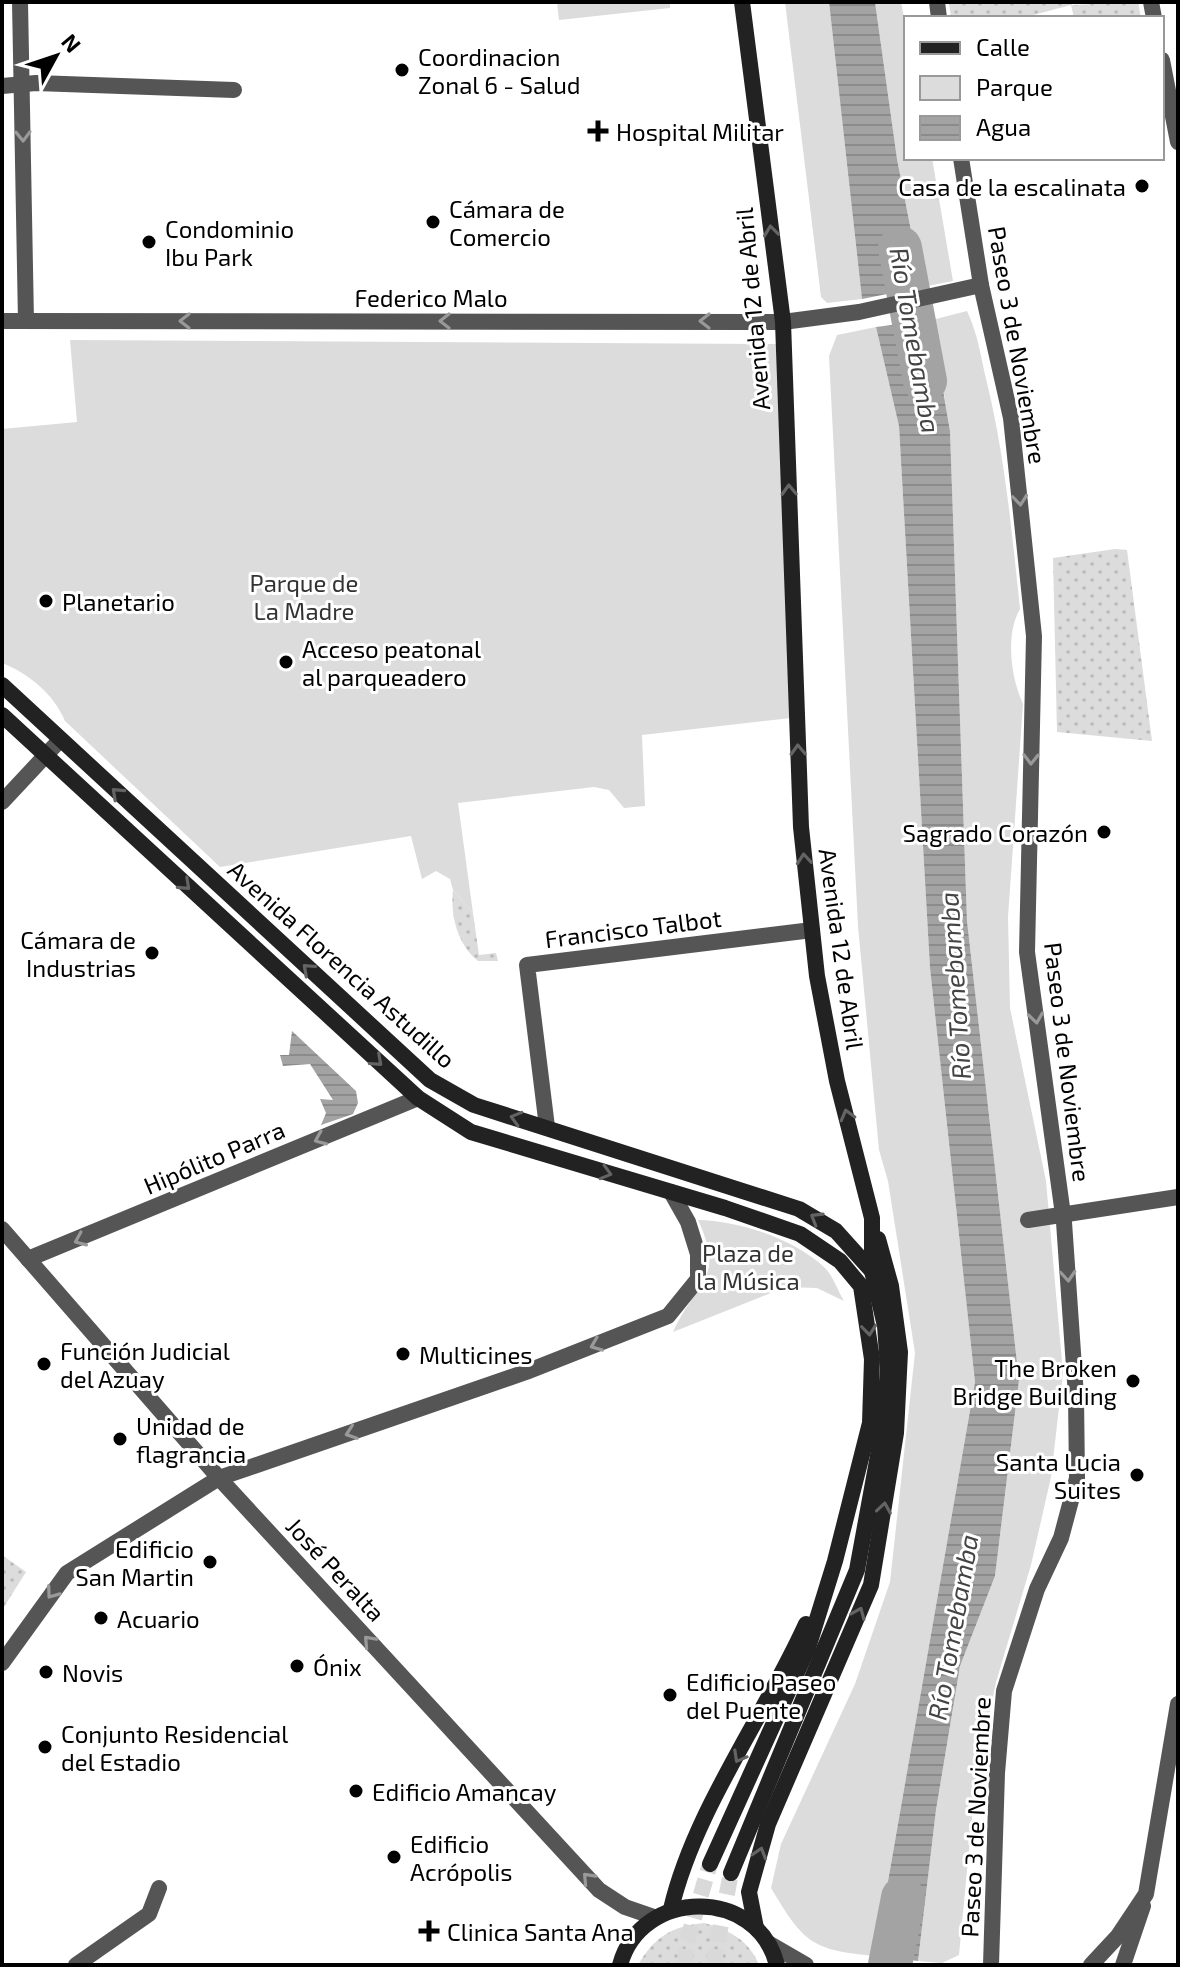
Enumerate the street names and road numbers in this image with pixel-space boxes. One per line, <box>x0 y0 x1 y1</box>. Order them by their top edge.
street label: Avenida 12 de Abril <box>729 207 775 411</box>
street label: Paseo 3 de Noviembre <box>983 224 1053 466</box>
street label: Federico Malo <box>354 283 508 312</box>
street label: Avenida 12 de Abril <box>813 846 871 1052</box>
street label: Avenida Florencia Astudillo <box>223 854 461 1074</box>
street label: Francisco Talbot <box>543 903 723 953</box>
street label: Paseo 3 de Noviembre <box>1039 941 1097 1183</box>
street label: Hipólito Parra <box>139 1114 289 1200</box>
street label: José Peralta <box>281 1511 391 1627</box>
street label: Paseo 3 de Noviembre <box>954 1696 996 1938</box>

